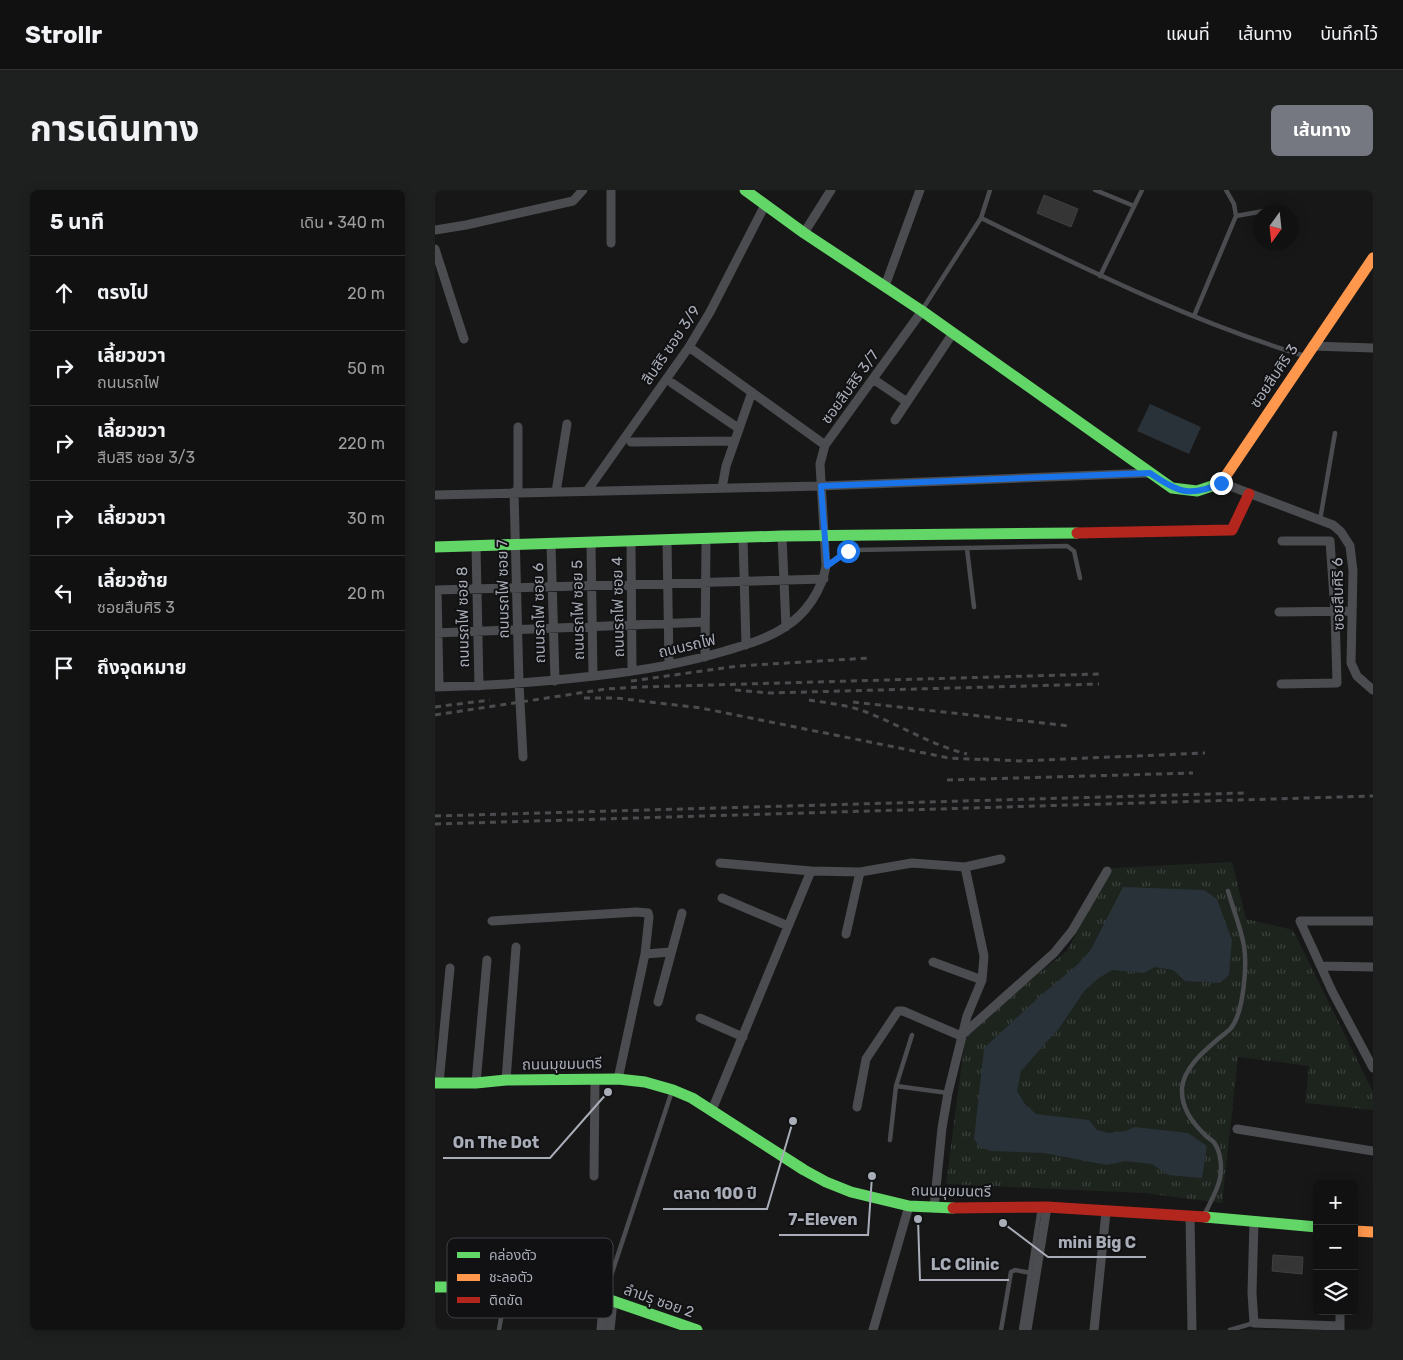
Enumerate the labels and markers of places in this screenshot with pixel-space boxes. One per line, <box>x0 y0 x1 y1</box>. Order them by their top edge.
callout: On The Dot <box>443 1127 550 1158</box>
callout: ตลาด 100 ปี <box>663 1178 767 1209</box>
callout: 7-Eleven <box>779 1204 868 1235</box>
callout: mini Big C <box>1048 1226 1146 1257</box>
callout: LC Clinic <box>920 1249 1009 1280</box>

